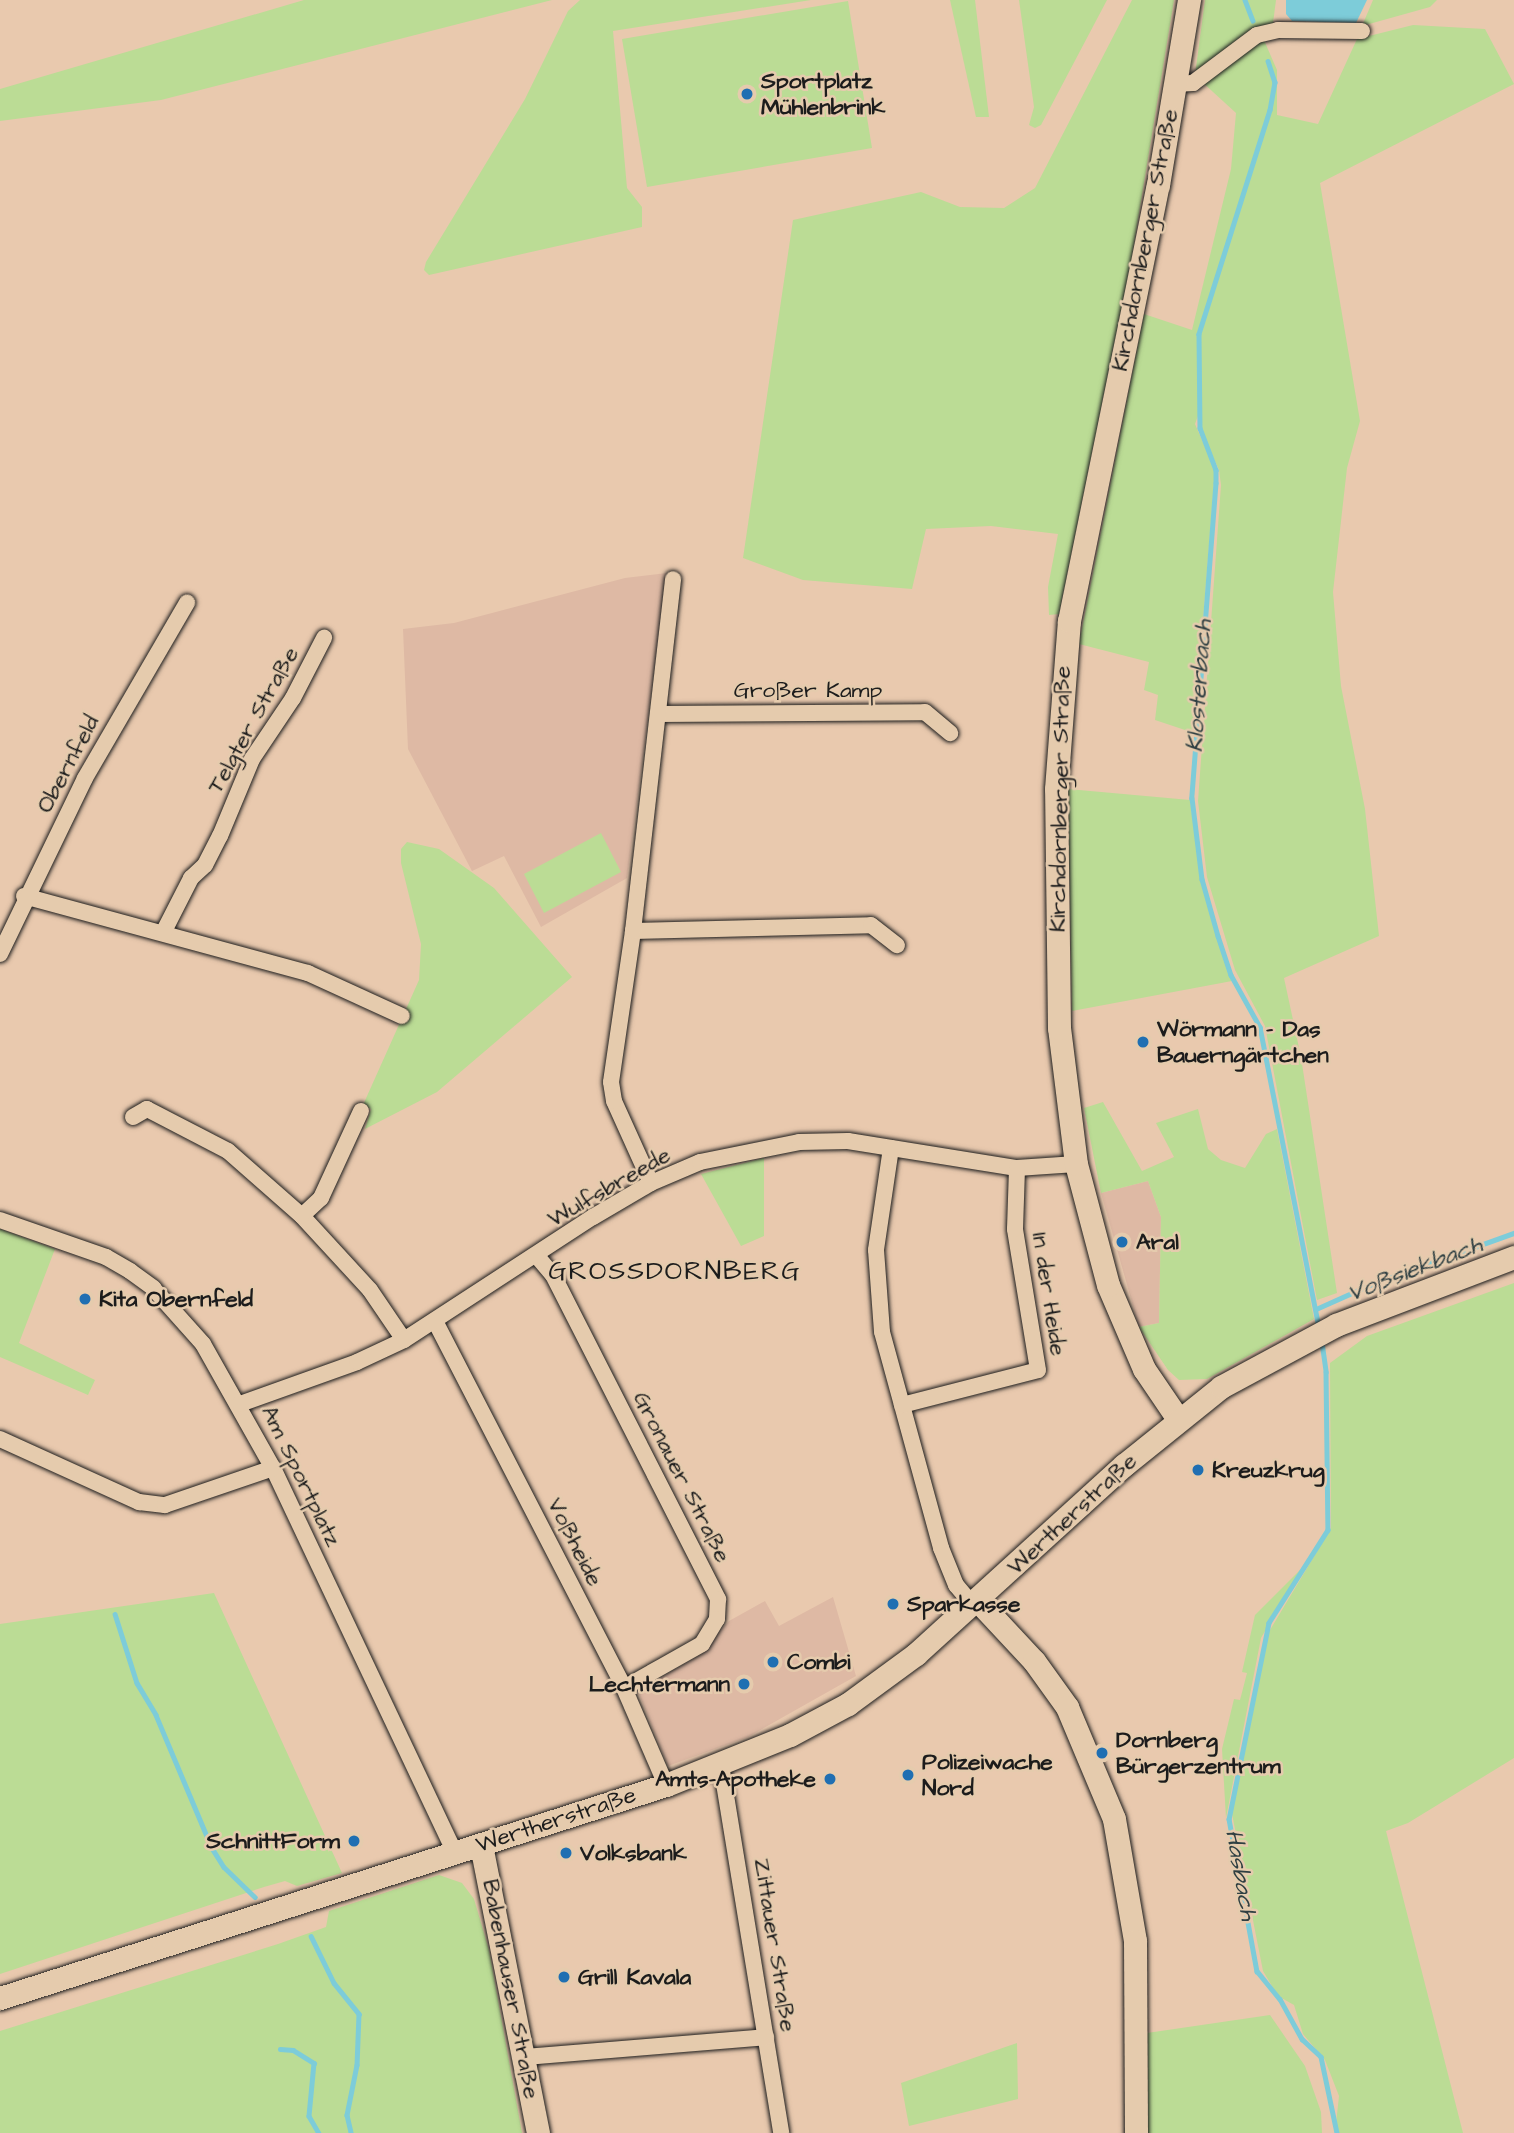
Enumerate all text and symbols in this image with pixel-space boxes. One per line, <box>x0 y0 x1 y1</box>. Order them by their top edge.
place label: Sportplatz Mühlenbrink <box>761 67 885 121</box>
marker: Sportplatz Mühlenbrink <box>739 86 755 102</box>
street label: Kirchdornberger Straße <box>1106 107 1184 373</box>
water label: Klosterbach <box>1181 619 1219 753</box>
street label: Telgter Straße <box>201 642 305 798</box>
street label: Kirchdornberger Straße <box>1044 666 1076 932</box>
street label: Großer Kamp <box>734 676 882 704</box>
street label: Obernfeld <box>31 711 105 817</box>
place label: Wörmann - Das Bauerngärtchen <box>1157 1015 1329 1069</box>
marker: Wörmann - Das Bauerngärtchen <box>1135 1034 1151 1050</box>
street label: Wulfsbreede <box>543 1141 675 1233</box>
place label: Aral <box>1136 1228 1179 1256</box>
street label: In der Heide <box>1026 1230 1072 1358</box>
water label: Voßsiekbach <box>1344 1231 1486 1309</box>
marker: Aral <box>1114 1234 1130 1250</box>
district label: GROSSDORNBERG <box>550 1256 800 1288</box>
place label: Kita Obernfeld <box>99 1285 253 1313</box>
marker: Kita Obernfeld <box>77 1291 93 1307</box>
street label: Gronauer Straße <box>627 1387 737 1567</box>
street label: Am Sportplatz <box>255 1401 347 1551</box>
street label: Wertherstraße <box>1002 1447 1142 1581</box>
place label: Kreuzkrug <box>1212 1456 1324 1484</box>
marker: Kreuzkrug <box>1190 1462 1206 1478</box>
street label: Voßheide <box>541 1493 609 1591</box>
place label: Sparkasse <box>907 1590 1020 1618</box>
marker: Sparkasse <box>885 1596 901 1612</box>
place label: Combi <box>787 1648 851 1676</box>
marker: Combi <box>765 1654 781 1670</box>
place label: Lechtermann <box>589 1670 730 1698</box>
marker: Lechtermann <box>736 1676 752 1692</box>
place label: Dornberg Bürgerzentrum <box>1116 1726 1281 1780</box>
marker: Dornberg Bürgerzentrum <box>1094 1745 1110 1761</box>
place label: Polizeiwache Nord <box>922 1748 1053 1802</box>
place label: Amts-Apotheke <box>655 1765 816 1793</box>
marker: Polizeiwache Nord <box>900 1767 916 1783</box>
marker: Amts-Apotheke <box>822 1771 838 1787</box>
street label: Wertherstraße <box>473 1781 639 1859</box>
place label: SchnittForm <box>206 1827 340 1855</box>
water label: Hasbach <box>1218 1827 1262 1923</box>
marker: SchnittForm <box>346 1833 362 1849</box>
place label: Volksbank <box>580 1839 687 1867</box>
marker: Volksbank <box>558 1845 574 1861</box>
street label: Zittauer Straße <box>748 1856 802 2034</box>
street label: Babenhauser Straße <box>476 1877 546 2101</box>
place label: Grill Kavala <box>578 1963 691 1991</box>
marker: Grill Kavala <box>556 1969 572 1985</box>

